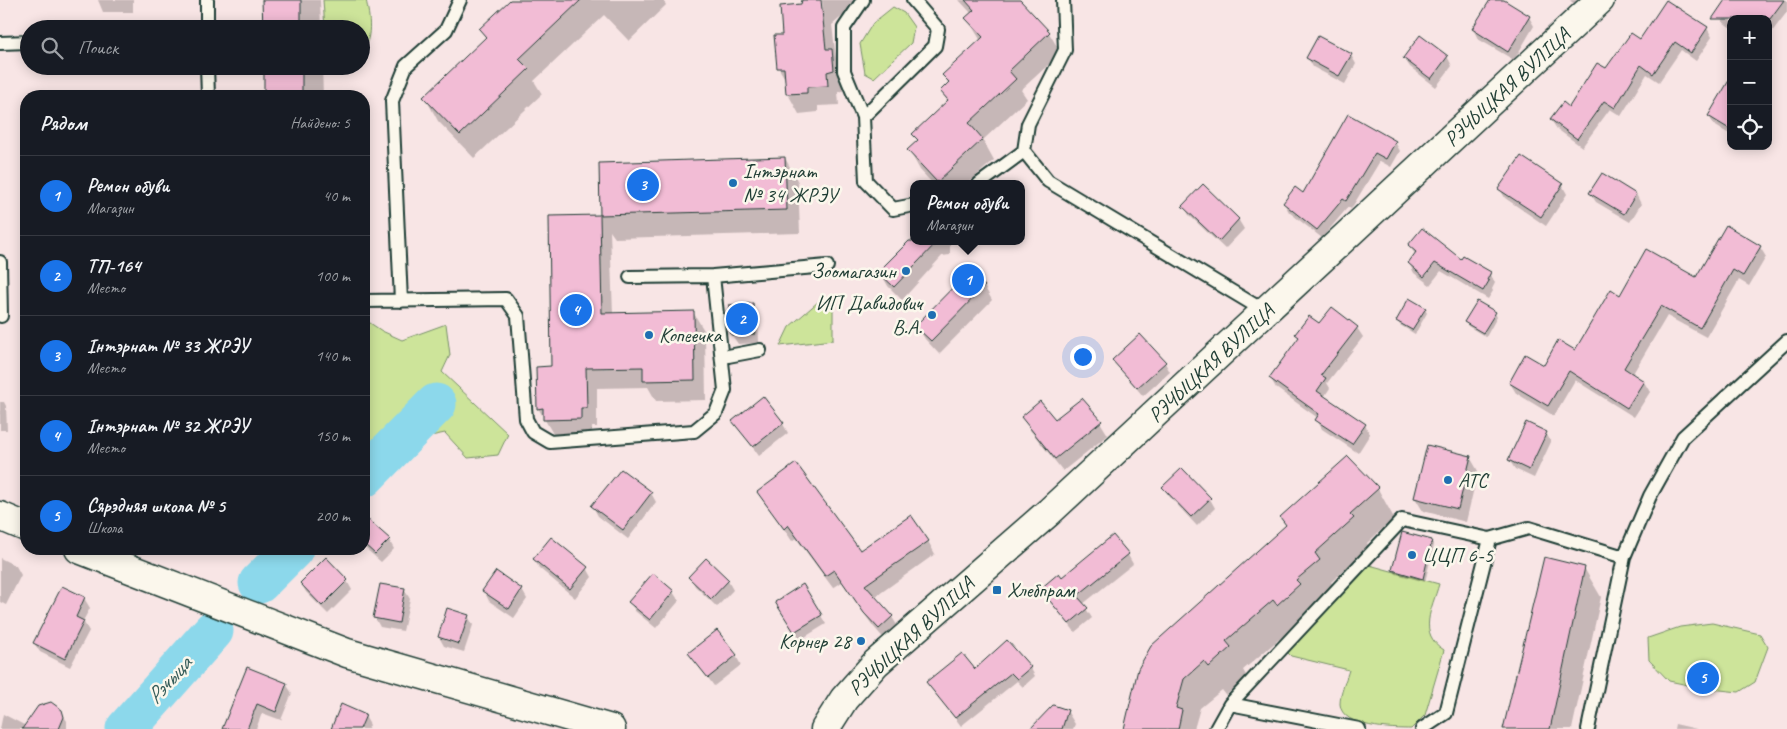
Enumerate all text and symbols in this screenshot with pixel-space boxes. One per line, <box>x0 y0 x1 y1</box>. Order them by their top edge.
map controls <box>1727 15 1772 150</box>
button: + <box>1727 15 1772 60</box>
search box <box>20 20 370 75</box>
street label: РЭЧЫЦКАЯ ВУЛІЦА <box>1439 21 1576 152</box>
icon: search <box>38 34 66 62</box>
text: Поиск <box>78 36 118 60</box>
button: − <box>1727 60 1772 105</box>
button: locate <box>1727 105 1772 150</box>
text: Рядом <box>40 110 87 136</box>
text: Найдено: 5 <box>290 113 350 133</box>
place label: Інтэрнат № 34 ЖРЭУ <box>743 158 841 208</box>
pin: 3 <box>627 166 659 204</box>
text: Ремон обуви <box>87 174 170 198</box>
marker: Інтэрнат № 34 ЖРЭУ <box>727 177 739 189</box>
popup <box>910 180 1025 245</box>
text: 1 <box>52 186 60 206</box>
text: 40 m <box>323 186 350 206</box>
text: Ремон обуви <box>926 191 1009 215</box>
text: Магазин <box>87 198 134 218</box>
text: Магазин <box>926 215 973 235</box>
text: ТП-164 <box>87 254 141 278</box>
place label: Зоомагазин <box>811 258 897 284</box>
pin: 1 <box>952 261 984 299</box>
marker: Зоомагазин <box>900 265 912 277</box>
text: 2 <box>52 266 60 286</box>
text: 100 m <box>316 266 350 286</box>
text: Место <box>87 278 125 298</box>
place label: ИП Давидович В.А. <box>816 290 924 340</box>
pin: 4 <box>560 291 592 329</box>
street label: РЭЧЫЦКАЯ ВУЛІЦА <box>1143 297 1280 428</box>
pin: 2 <box>726 300 758 338</box>
marker: ИП Давидович В.А. <box>926 309 938 321</box>
place label: Копеечка <box>659 322 723 348</box>
marker: Копеечка <box>643 329 655 341</box>
text: Інтэрнат № 33 ЖРЭУ <box>87 334 249 358</box>
your location <box>1070 344 1096 370</box>
text: 3 <box>52 346 60 366</box>
text: 140 m <box>316 346 350 366</box>
text: Место <box>87 358 125 378</box>
text: Інтэрнат № 32 ЖРЭУ <box>87 414 249 438</box>
text: 4 <box>52 426 60 446</box>
text: 150 m <box>316 426 350 446</box>
text: Место <box>87 438 125 458</box>
place label: АТС <box>1458 467 1490 493</box>
marker: АТС <box>1442 474 1454 486</box>
text: Сярэдняя школа № 5 <box>87 494 225 518</box>
text: 5 <box>53 506 59 526</box>
text: 200 m <box>316 506 350 526</box>
text: Школа <box>87 518 122 538</box>
place label: ЦЦП 6-5 <box>1422 542 1495 568</box>
marker: ЦЦП 6-5 <box>1406 549 1418 561</box>
street label: РЭЧЫЦКАЯ ВУЛІЦА <box>843 570 980 701</box>
place label: Хлебпрам <box>1007 577 1076 603</box>
marker: Хлебпрам <box>991 584 1003 596</box>
place label: Корнер 28 <box>779 628 854 654</box>
marker: Корнер 28 <box>855 635 867 647</box>
water label: Рэчыца <box>140 649 199 710</box>
pin: 5 <box>1687 659 1719 697</box>

